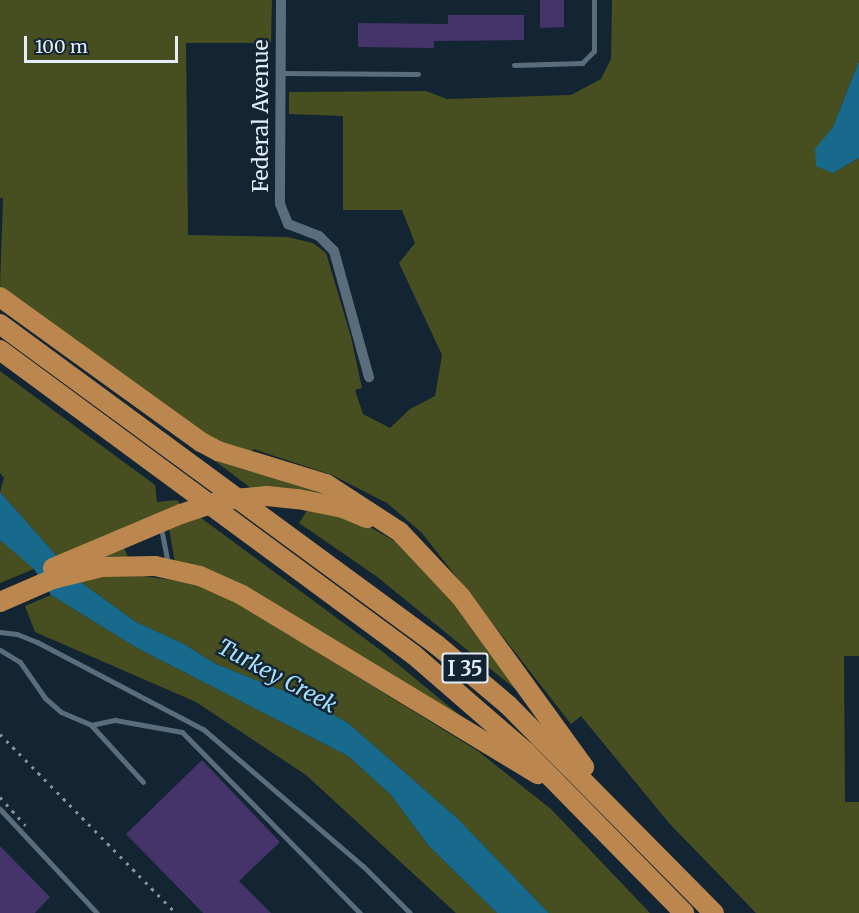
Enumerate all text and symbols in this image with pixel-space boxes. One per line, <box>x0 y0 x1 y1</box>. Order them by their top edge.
scale bar <box>27 24 182 62</box>
text: 100 m <box>35 35 88 58</box>
street label: Federal Avenue <box>248 40 274 192</box>
water label: Turkey Creek <box>213 634 341 718</box>
road number: I 35 <box>441 651 489 685</box>

